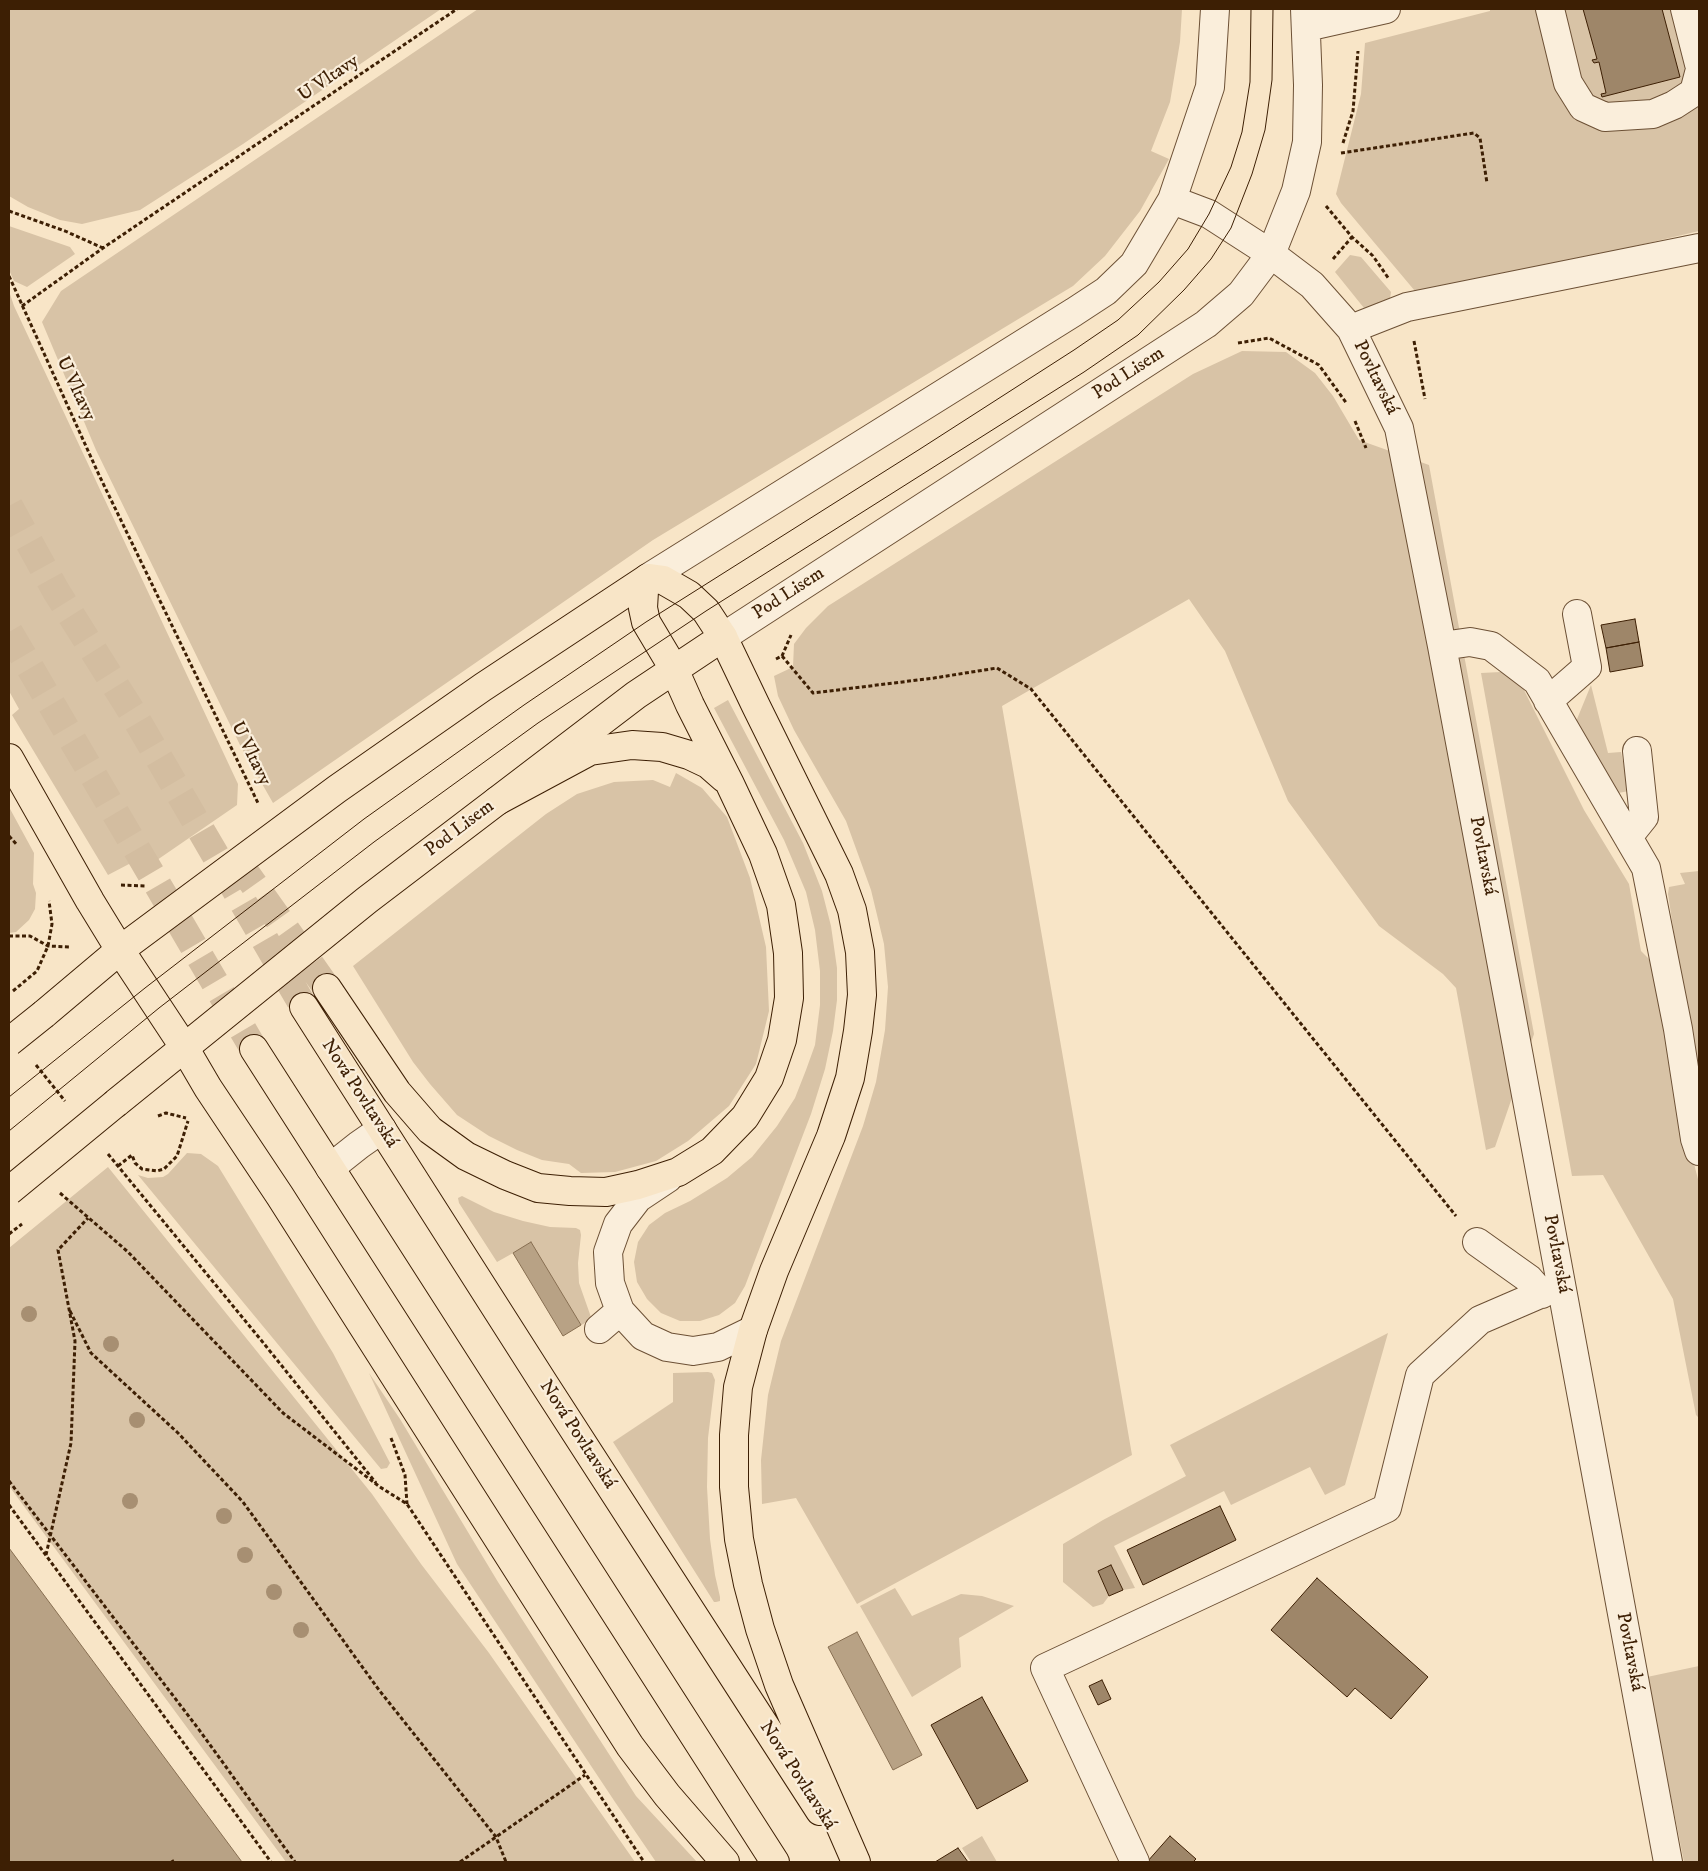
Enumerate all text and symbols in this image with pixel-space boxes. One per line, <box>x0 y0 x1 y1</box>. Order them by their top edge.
street label: U Vltavy <box>294 50 364 108</box>
street label: Povltavská <box>1347 337 1403 419</box>
street label: Pod Lisem <box>1089 343 1169 405</box>
street label: U Vltavy <box>50 353 100 425</box>
street label: Pod Lisem <box>749 563 829 625</box>
street label: U Vltavy <box>225 718 275 790</box>
street label: Pod Lisem <box>421 796 499 862</box>
street label: Povltavská <box>1463 815 1501 897</box>
street label: Nová Povltavská <box>315 1035 403 1153</box>
street label: Povltavská <box>1537 1213 1575 1295</box>
street label: Nová Povltavská <box>533 1376 621 1494</box>
street label: Povltavská <box>1610 1611 1648 1693</box>
street label: Nová Povltavská <box>753 1717 841 1835</box>

